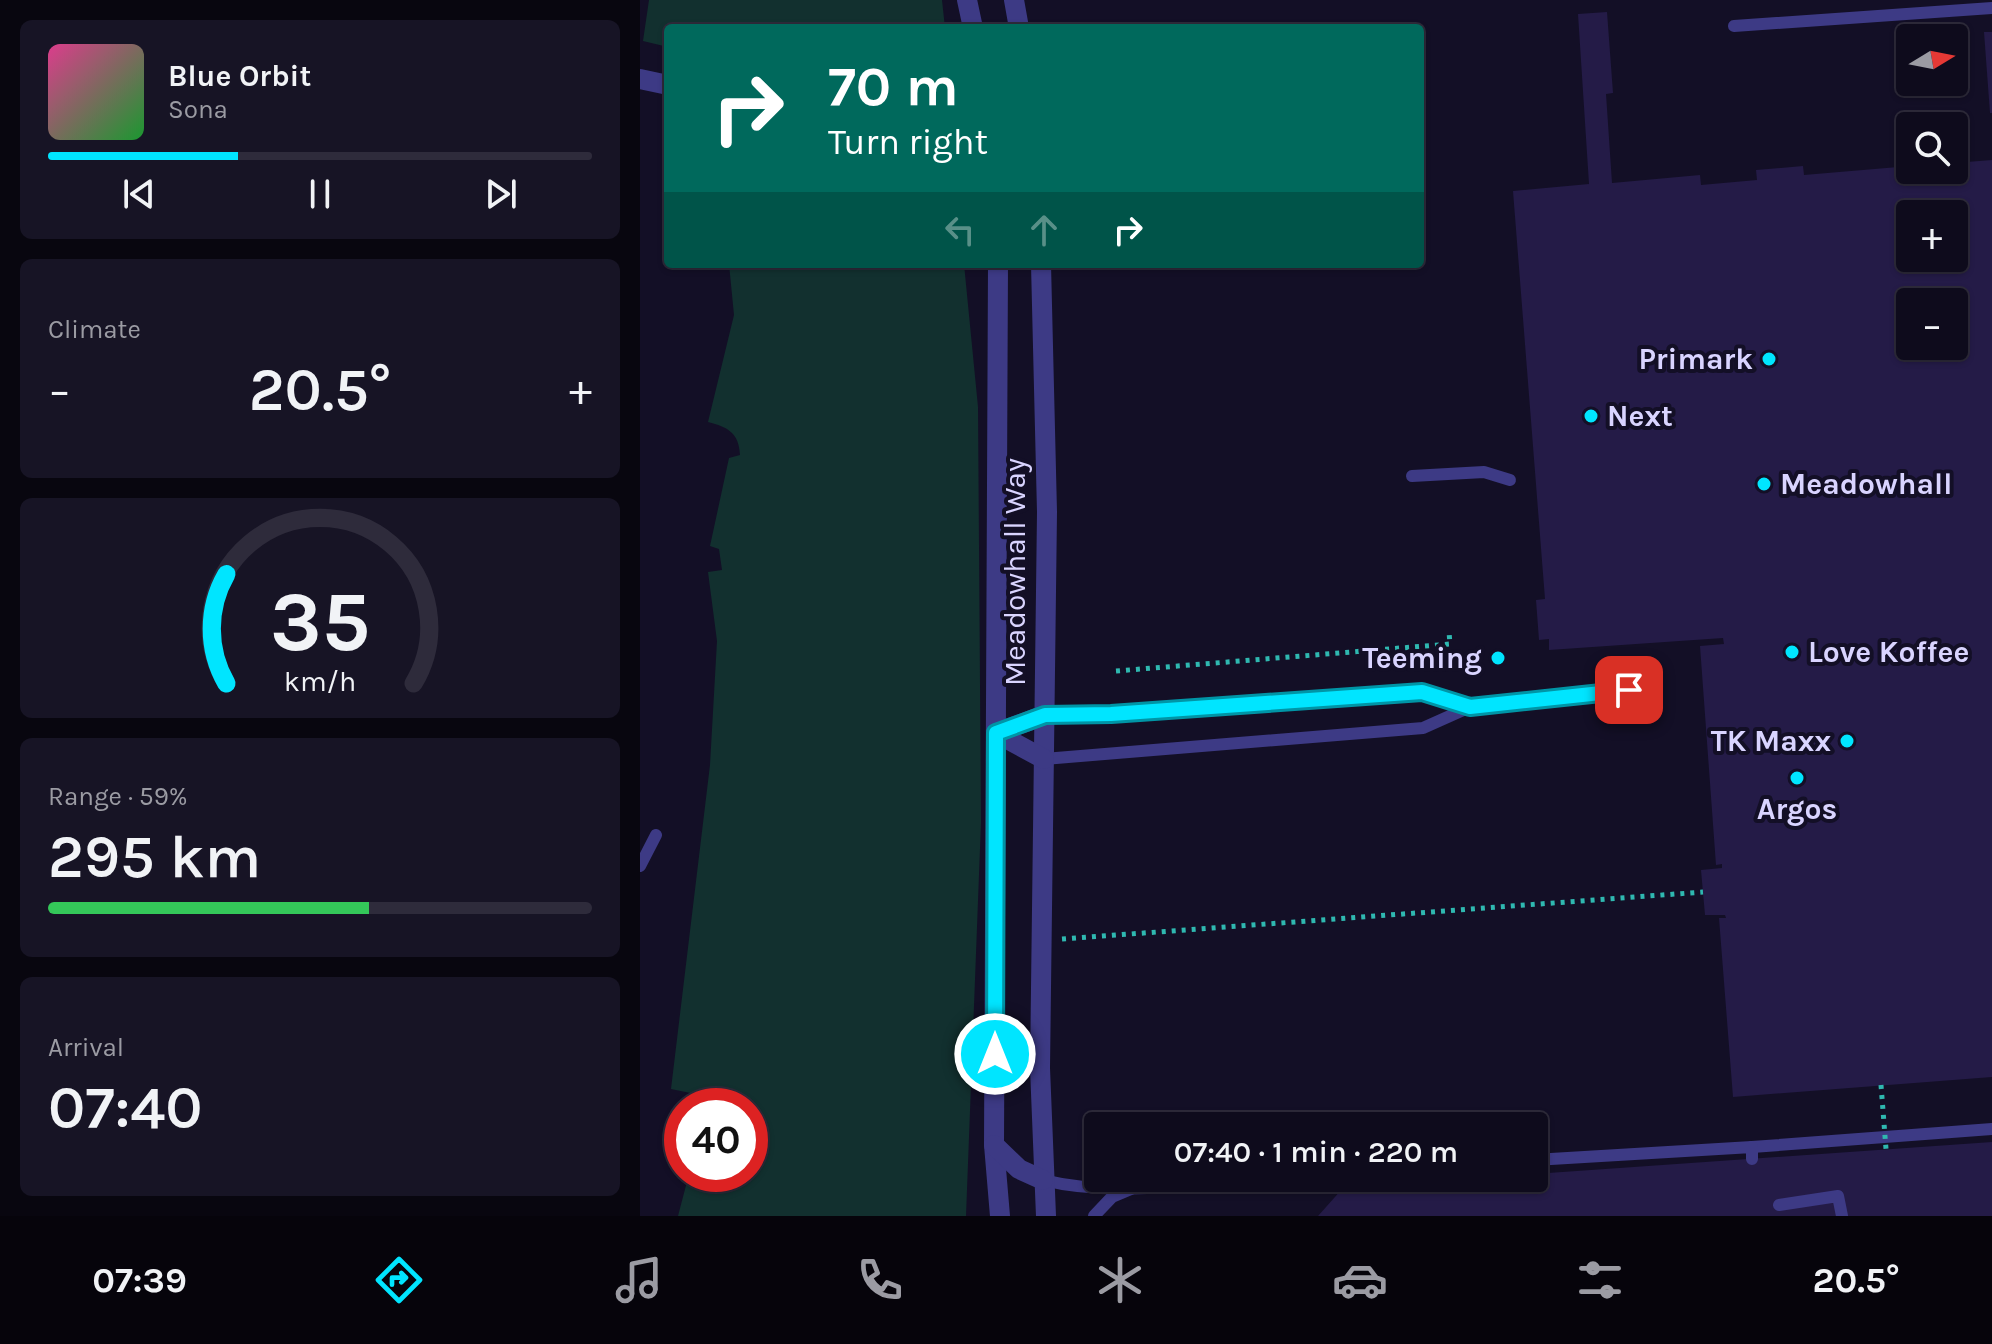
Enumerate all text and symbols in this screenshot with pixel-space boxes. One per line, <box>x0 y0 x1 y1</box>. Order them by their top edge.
north arrow <box>1896 24 1968 96</box>
map controls <box>1896 24 1968 360</box>
text: 70 m <box>828 54 959 119</box>
icon: right <box>696 56 800 160</box>
text: Blue Orbit <box>168 58 311 94</box>
text: Sona <box>168 94 228 125</box>
button: search <box>1896 112 1968 184</box>
text: Turn right <box>828 121 988 163</box>
icon: previous <box>117 172 161 216</box>
icon: pause <box>298 172 342 216</box>
icon: next <box>479 172 523 216</box>
button: + <box>1896 200 1968 272</box>
icon: left <box>938 208 982 252</box>
icon: ahead <box>1022 208 1066 252</box>
icon: right <box>1106 208 1150 252</box>
button: − <box>1896 288 1968 360</box>
text: Climate <box>48 314 141 345</box>
place label: Primark <box>1638 341 1753 377</box>
marker: Primark <box>1760 350 1778 368</box>
text: 20.5° <box>249 355 391 425</box>
text: − <box>48 365 71 416</box>
text: + <box>569 365 592 416</box>
place label: Next <box>1607 398 1673 434</box>
marker: Next <box>1582 407 1600 425</box>
street label: Meadowhall Way <box>997 458 1033 686</box>
place label: Meadowhall <box>1780 466 1952 502</box>
marker: Meadowhall <box>1755 475 1773 493</box>
text: 35 <box>270 574 370 671</box>
place label: Love Koffee <box>1808 634 1969 670</box>
place label: Teeming <box>1362 640 1482 676</box>
marker: Love Koffee <box>1783 643 1801 661</box>
marker: Teeming <box>1489 649 1507 667</box>
pin <box>1595 656 1663 724</box>
text: km/h <box>284 665 356 698</box>
icon: arrive <box>1607 668 1651 712</box>
place label: TK Maxx <box>1711 723 1831 759</box>
marker: TK Maxx <box>1838 732 1856 750</box>
marker: Argos <box>1788 769 1806 787</box>
text: Range · 59% <box>48 781 188 812</box>
place label: Argos <box>1757 791 1837 827</box>
text: 295 km <box>48 822 261 892</box>
position arrow <box>953 1012 1037 1096</box>
text: Arrival <box>48 1032 124 1063</box>
text: 07:40 <box>48 1073 203 1143</box>
speed limit sign: 40 <box>664 1088 768 1192</box>
text: 07:40 · 1 min · 220 m <box>1174 1134 1458 1170</box>
icon: directions <box>371 1252 427 1308</box>
icon: music <box>611 1252 667 1308</box>
icon: phone <box>852 1252 908 1308</box>
icon: climate <box>1092 1252 1148 1308</box>
icon: car <box>1332 1252 1388 1308</box>
icon: filters <box>1572 1252 1628 1308</box>
text: 07:39 <box>92 1259 187 1301</box>
text: 20.5° <box>1813 1259 1900 1301</box>

